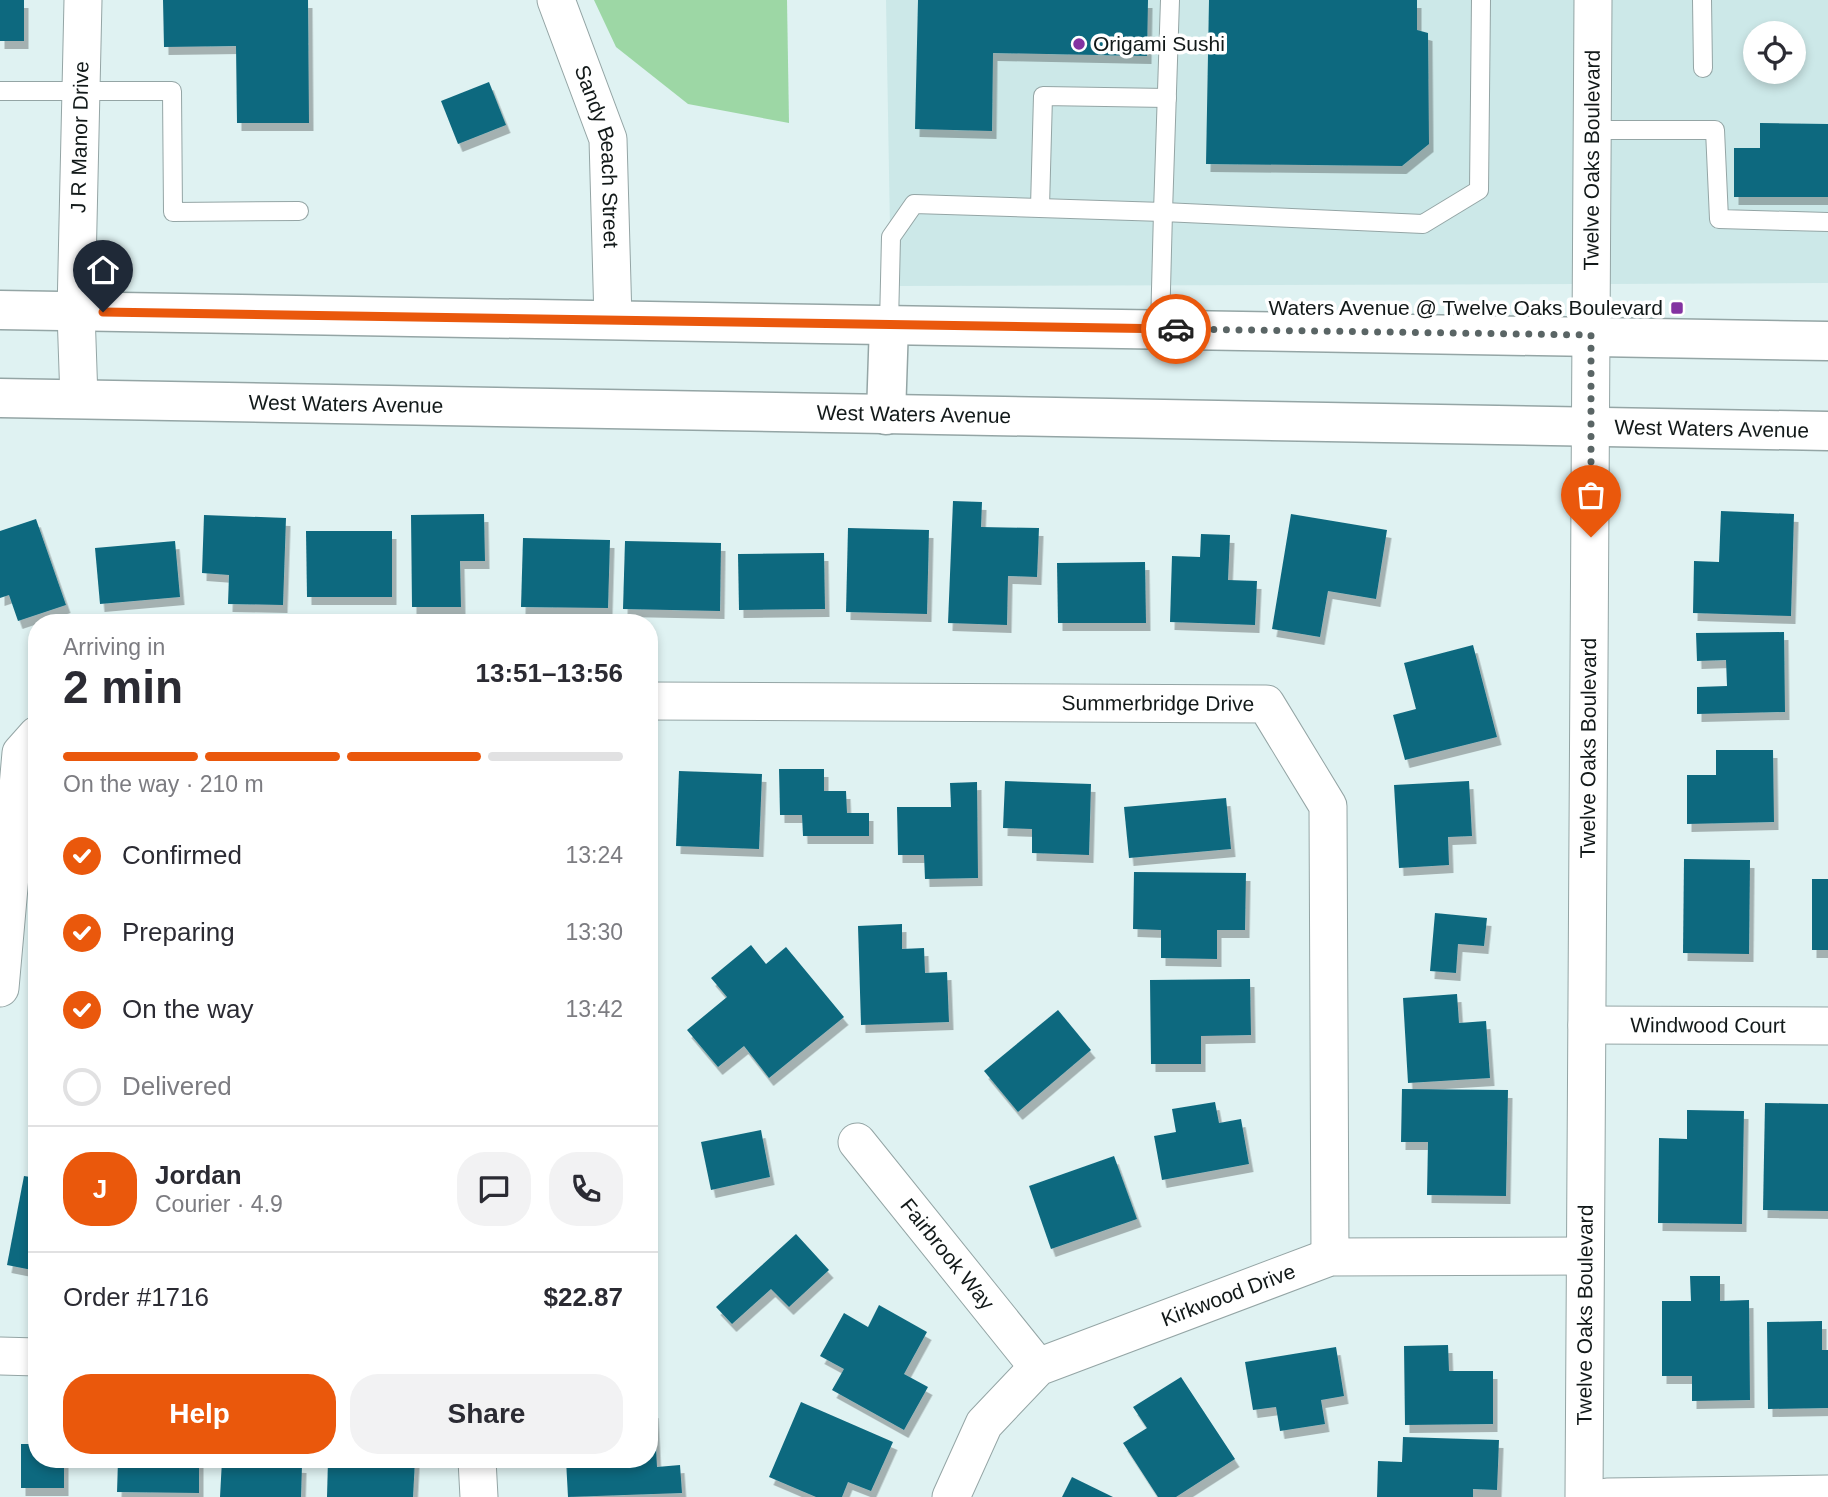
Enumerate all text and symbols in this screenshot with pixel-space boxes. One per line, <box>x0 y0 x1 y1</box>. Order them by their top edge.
map controls <box>1743 21 1806 84</box>
button: locate <box>1743 21 1806 84</box>
place label: Origami Sushi <box>1093 32 1225 55</box>
marker: Origami Sushi <box>1071 36 1087 52</box>
street label: Twelve Oaks Boulevard <box>1579 50 1604 270</box>
street label: J R Manor Drive <box>66 61 93 213</box>
street label: Sandy Beach Street <box>570 62 623 248</box>
pin <box>73 240 133 312</box>
icon: home <box>84 251 122 289</box>
courier <box>1141 294 1211 364</box>
place label: Waters Avenue @ Twelve Oaks Boulevard <box>1269 296 1663 319</box>
marker: Waters Avenue @ Twelve Oaks Boulevard <box>1669 300 1685 316</box>
icon: car <box>1157 310 1195 348</box>
street label: West Waters Avenue <box>248 390 443 417</box>
street label: West Waters Avenue <box>816 401 1011 427</box>
street label: West Waters Avenue <box>1614 415 1809 442</box>
pin <box>1561 465 1621 537</box>
icon: bag <box>1572 476 1610 514</box>
text: Arriving in <box>63 634 165 660</box>
street label: Twelve Oaks Boulevard <box>1576 638 1600 858</box>
text: 13:51–13:56 <box>476 658 623 688</box>
text: 2 min <box>63 661 183 713</box>
street label: Summerbridge Drive <box>1062 691 1254 715</box>
text: On the way · 210 m <box>63 771 264 797</box>
icon: check <box>63 837 101 875</box>
text: Confirmed <box>122 840 242 870</box>
text: 13:24 <box>565 842 623 868</box>
icon: check <box>63 914 101 952</box>
text: Preparing <box>122 917 235 947</box>
text: 13:30 <box>565 919 623 945</box>
icon: check <box>63 991 101 1029</box>
text: On the way <box>122 994 254 1024</box>
text: 13:42 <box>565 996 623 1022</box>
street label: Windwood Court <box>1630 1013 1786 1037</box>
text: Delivered <box>122 1071 232 1101</box>
button: chat <box>457 1152 531 1226</box>
button: phone <box>549 1152 623 1226</box>
text: Jordan <box>155 1160 242 1190</box>
text: J <box>93 1174 107 1204</box>
text: Courier · 4.9 <box>155 1191 283 1217</box>
street label: Fairbrook Way <box>896 1194 999 1314</box>
street label: Twelve Oaks Boulevard <box>1572 1205 1597 1425</box>
street label: Kirkwood Drive <box>1158 1259 1298 1331</box>
text: Order #1716 <box>63 1282 209 1312</box>
text: $22.87 <box>543 1282 623 1312</box>
button: Help <box>63 1374 336 1454</box>
button: Share <box>350 1374 623 1454</box>

